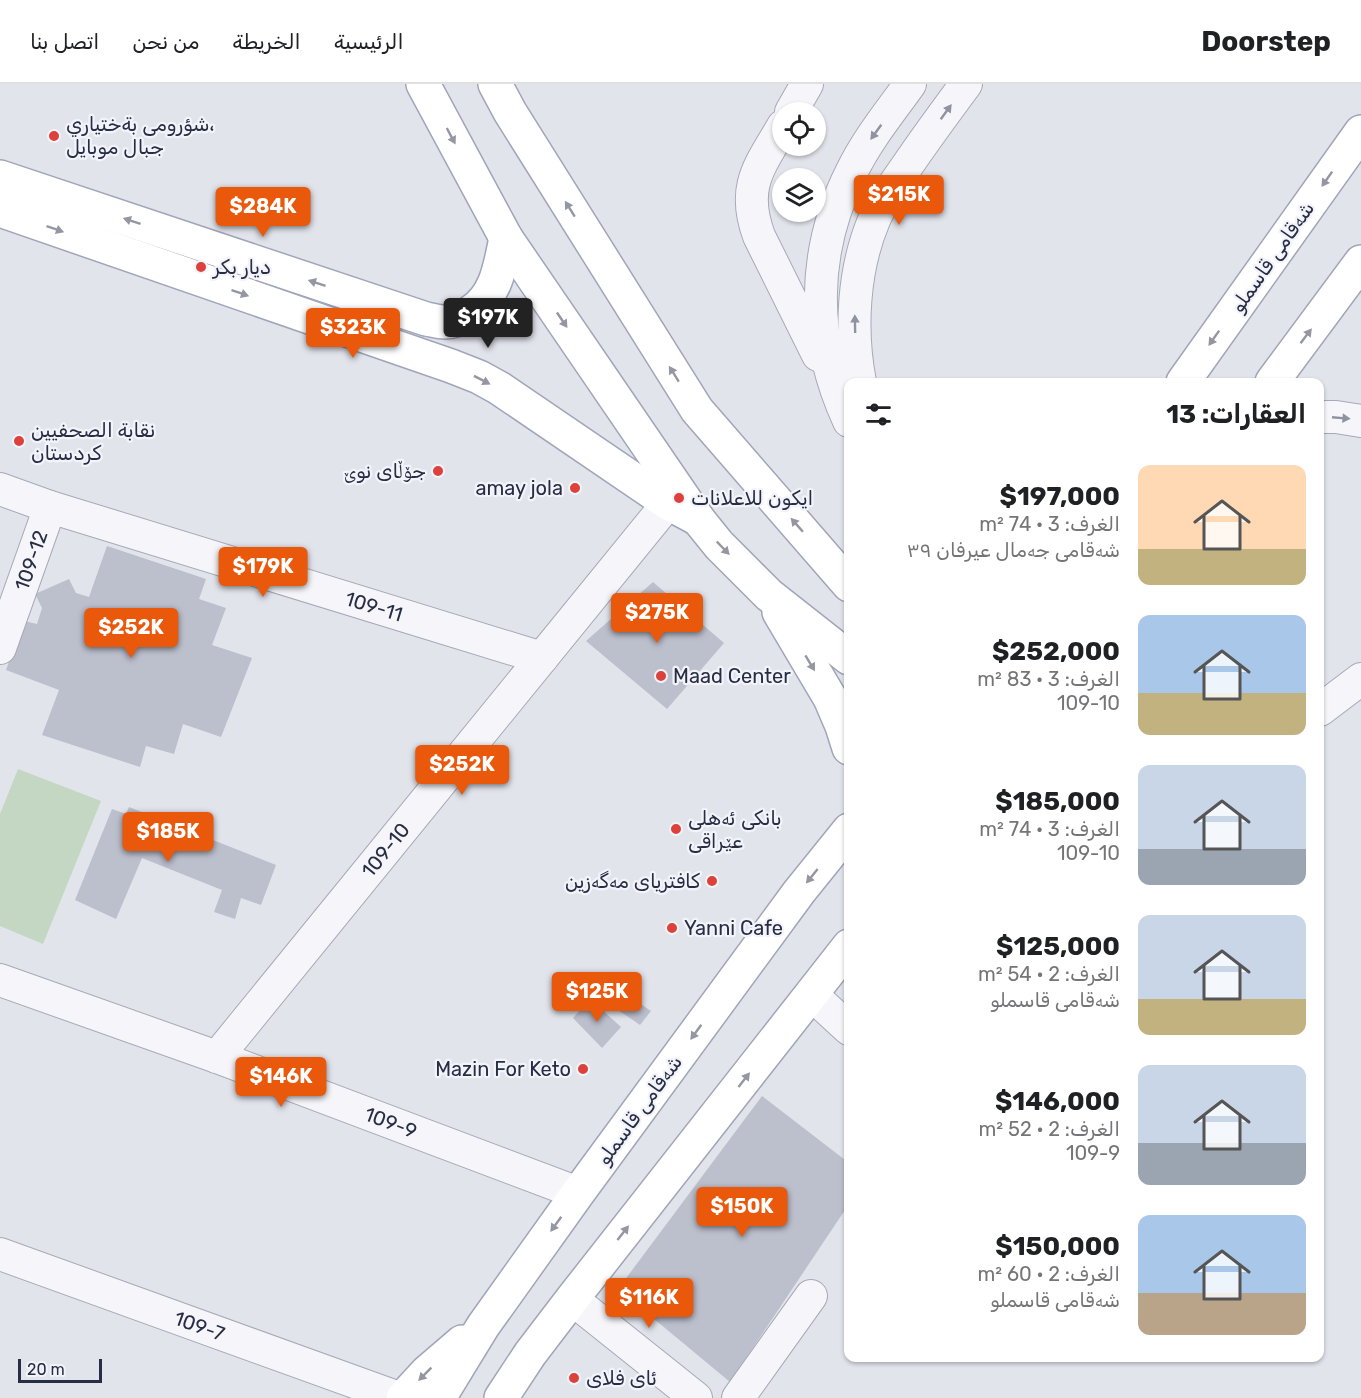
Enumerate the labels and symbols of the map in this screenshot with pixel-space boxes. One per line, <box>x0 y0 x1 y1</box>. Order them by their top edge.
one-way arrow <box>940 104 952 120</box>
place label: شؤرومى بةختياري، جبال موبايل <box>66 112 215 159</box>
one-way arrow <box>871 124 883 139</box>
one-way arrow <box>446 127 456 144</box>
marker: شؤرومى بةختياري، جبال موبايل <box>47 129 61 143</box>
one-way arrow <box>1321 171 1333 187</box>
pin: $215K <box>857 175 941 226</box>
pin: $284K <box>221 187 305 238</box>
street label: شەقامی قاسملو <box>1225 197 1319 317</box>
one-way arrow <box>565 201 576 217</box>
one-way arrow <box>123 216 141 225</box>
one-way arrow <box>46 225 64 235</box>
place label: ديار بكر <box>212 255 271 279</box>
marker: ديار بكر <box>194 260 208 274</box>
one-way arrow <box>308 277 326 287</box>
one-way arrow <box>231 289 249 298</box>
pin: $197K <box>446 298 530 349</box>
pin: $323K <box>311 308 395 359</box>
one-way arrow <box>556 312 568 328</box>
one-way arrow <box>850 315 860 334</box>
one-way arrow <box>1300 328 1312 343</box>
one-way arrow <box>1208 330 1220 346</box>
one-way arrow <box>669 366 680 382</box>
one-way arrow <box>474 375 491 384</box>
one-way arrow <box>1331 413 1350 423</box>
place label: نقابة الصحفیین کردستان <box>31 418 155 465</box>
marker: نقابة الصحفیین کردستان <box>12 434 26 448</box>
place label: جۆڵای نوێ <box>344 459 426 483</box>
marker: جۆڵای نوێ <box>431 464 445 478</box>
place label: amay jola <box>475 476 563 500</box>
marker: amay jola <box>568 481 582 495</box>
place label: ايكون للاعلانات <box>691 486 813 510</box>
marker: ايكون للاعلانات <box>672 491 686 505</box>
one-way arrow <box>791 518 804 533</box>
street label: 109-12 <box>9 527 53 594</box>
one-way arrow <box>715 541 729 555</box>
pin: $179K <box>221 547 305 598</box>
street label: 109-11 <box>342 586 406 627</box>
pin: $275K <box>615 593 699 644</box>
pin: $252K <box>89 608 173 659</box>
one-way arrow <box>804 655 815 671</box>
place label: Maad Center <box>673 664 791 688</box>
marker: Maad Center <box>654 669 668 683</box>
pin: $252K <box>420 745 504 796</box>
place label: بانکی ئەهلی عێراقی <box>688 806 782 853</box>
pin: $185K <box>126 812 210 863</box>
street label: 109-10 <box>356 818 415 882</box>
marker: بانکی ئەهلی عێراقی <box>669 822 683 836</box>
one-way arrow <box>806 868 819 884</box>
place label: کافتریای مەگەزین <box>565 869 700 893</box>
marker: کافتریای مەگەزین <box>705 874 719 888</box>
place label: Yanni Cafe <box>684 916 783 940</box>
marker: Yanni Cafe <box>665 921 679 935</box>
pin: $125K <box>555 972 639 1023</box>
one-way arrow <box>690 1024 702 1040</box>
street label: شەقامی قاسملو <box>591 1050 687 1170</box>
pin: $146K <box>239 1057 323 1108</box>
place label: Mazin For Keto <box>435 1057 571 1081</box>
marker: Mazin For Keto <box>576 1062 590 1076</box>
one-way arrow <box>737 1072 750 1088</box>
street label: 109-9 <box>361 1102 420 1143</box>
pin: $150K <box>700 1187 784 1238</box>
one-way arrow <box>550 1215 562 1231</box>
one-way arrow <box>617 1225 630 1241</box>
pin: $116K <box>607 1278 691 1329</box>
street label: 109-7 <box>171 1306 228 1346</box>
scale bar <box>18 1356 102 1384</box>
place label: ئای فلای <box>586 1366 657 1390</box>
one-way arrow <box>419 1367 433 1381</box>
marker: ئای فلای <box>567 1371 581 1385</box>

